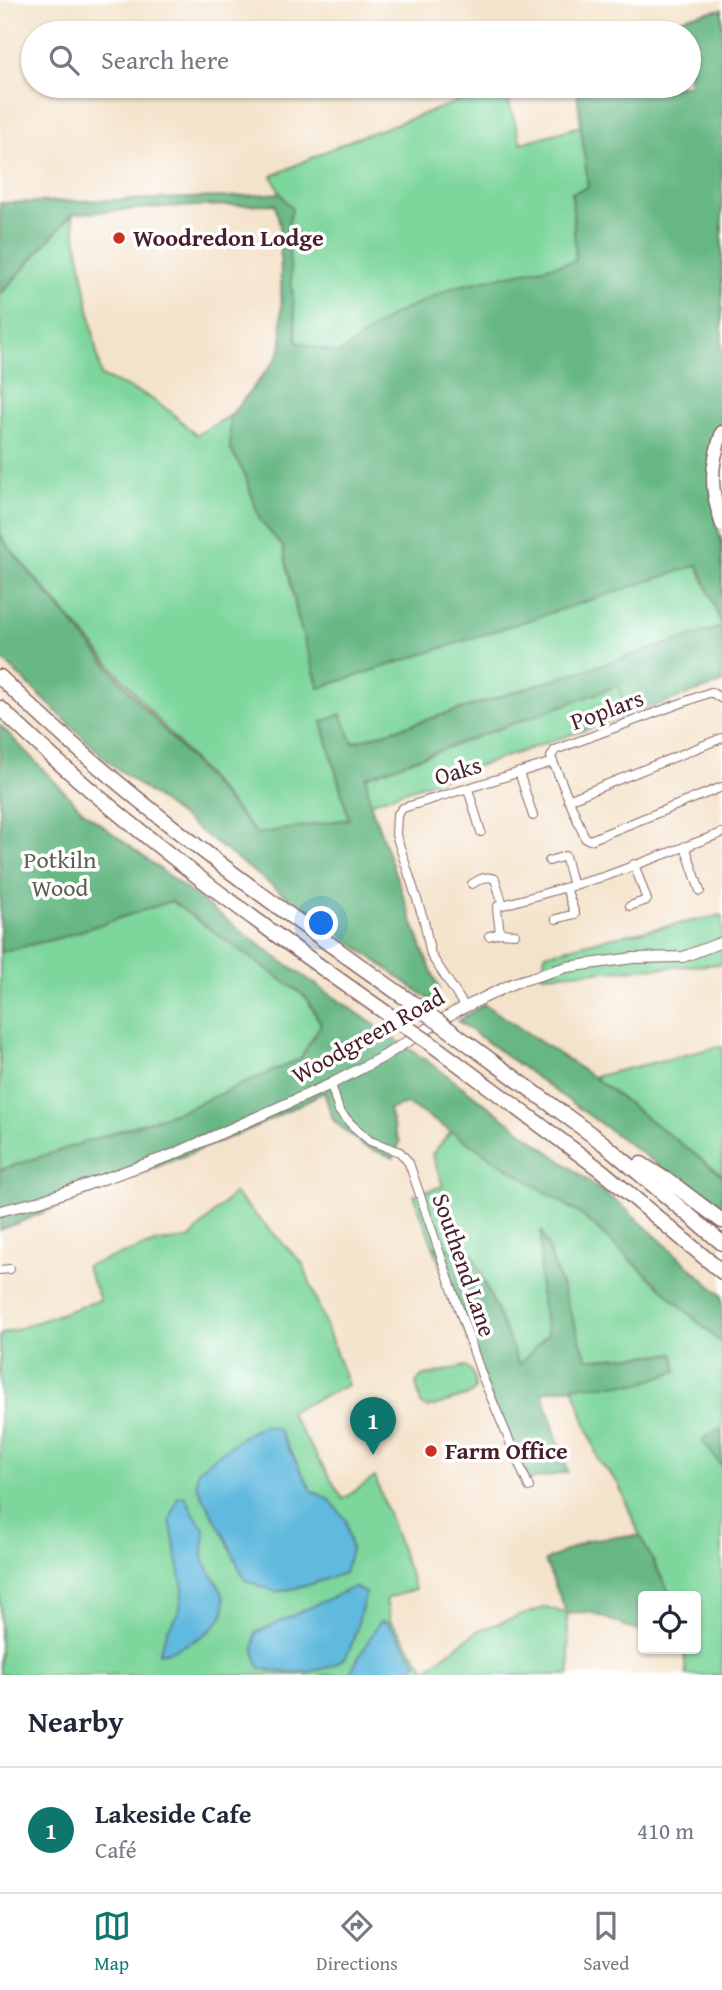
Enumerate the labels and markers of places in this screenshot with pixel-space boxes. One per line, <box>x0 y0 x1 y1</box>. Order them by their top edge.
place label: Woodredon Lodge <box>133 220 324 255</box>
marker: Woodredon Lodge <box>111 230 127 246</box>
pin: 1 <box>350 1397 396 1455</box>
place label: Farm Office <box>445 1433 568 1468</box>
marker: Farm Office <box>423 1443 439 1459</box>

